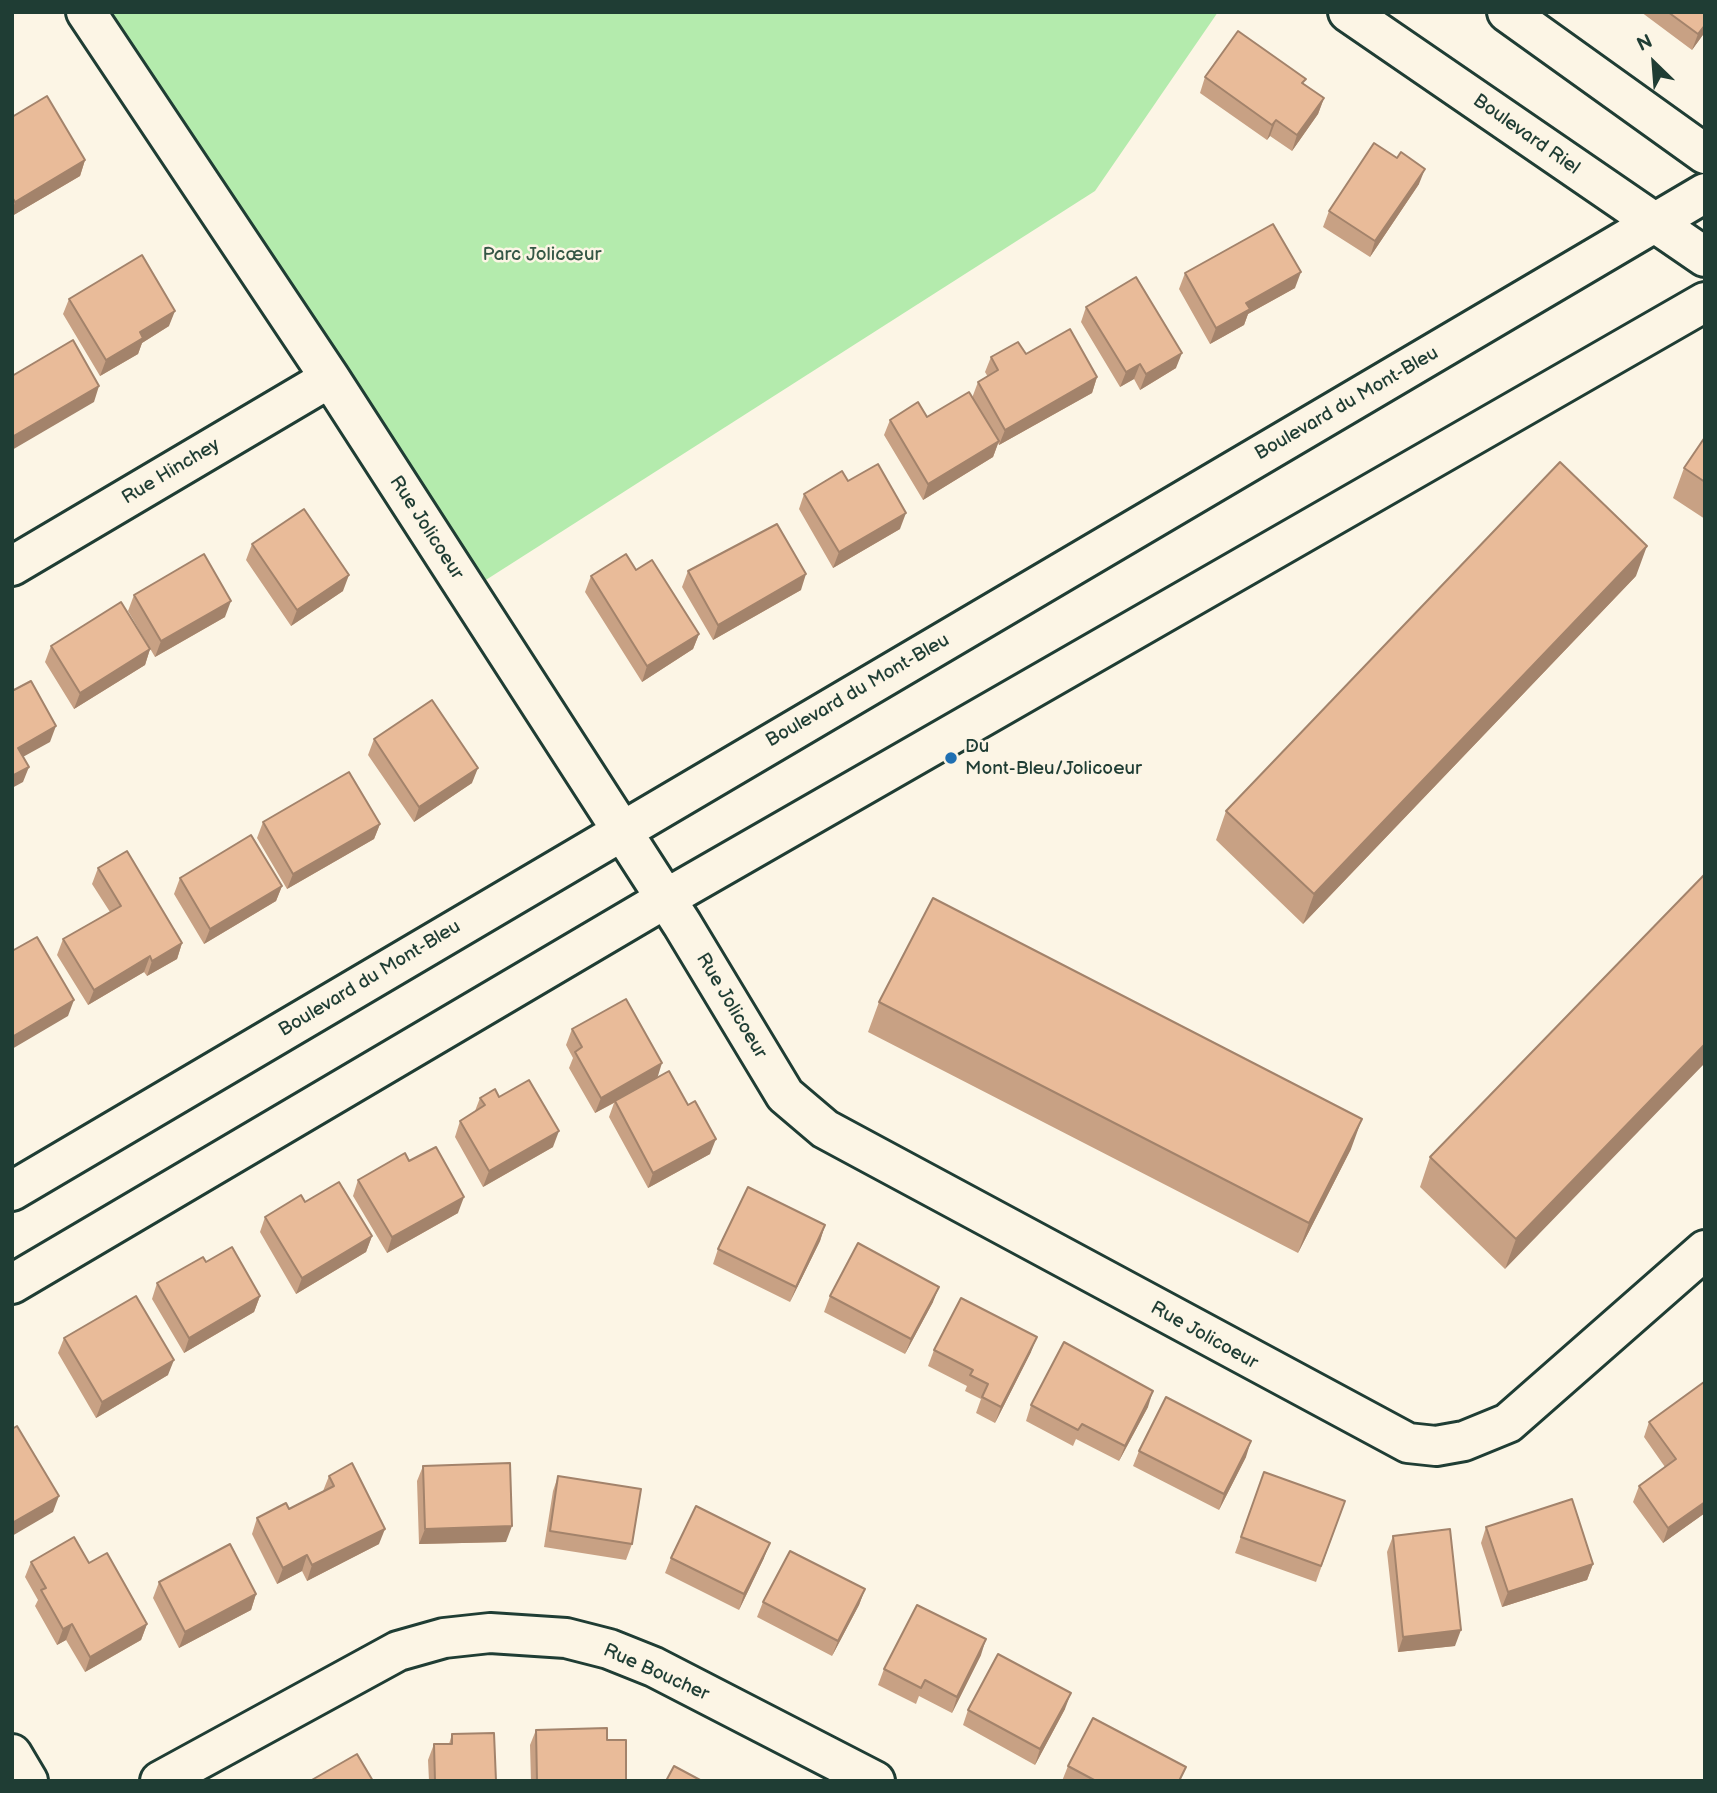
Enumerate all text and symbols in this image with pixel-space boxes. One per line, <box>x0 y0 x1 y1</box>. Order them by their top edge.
north arrow <box>1619 28 1689 98</box>
text: N <box>1634 30 1656 57</box>
street label: Boulevard Riel <box>1468 90 1584 180</box>
park label: Parc Jolicœur <box>483 244 601 266</box>
street label: Boulevard du Mont-Bleu <box>1251 342 1443 466</box>
street label: Rue Hinchey <box>118 434 224 510</box>
street label: Rue Jolicoeur <box>384 472 468 584</box>
street label: Boulevard du Mont-Bleu <box>762 629 954 753</box>
place label: Du Mont-Bleu/Jolicoeur <box>965 736 1142 780</box>
marker: Du Mont-Bleu/Jolicoeur <box>943 750 959 766</box>
street label: Boulevard du Mont-Bleu <box>275 916 465 1042</box>
street label: Rue Jolicoeur <box>691 949 771 1063</box>
street label: Rue Jolicoeur <box>1146 1297 1262 1375</box>
street label: Rue Boucher <box>600 1640 712 1706</box>

